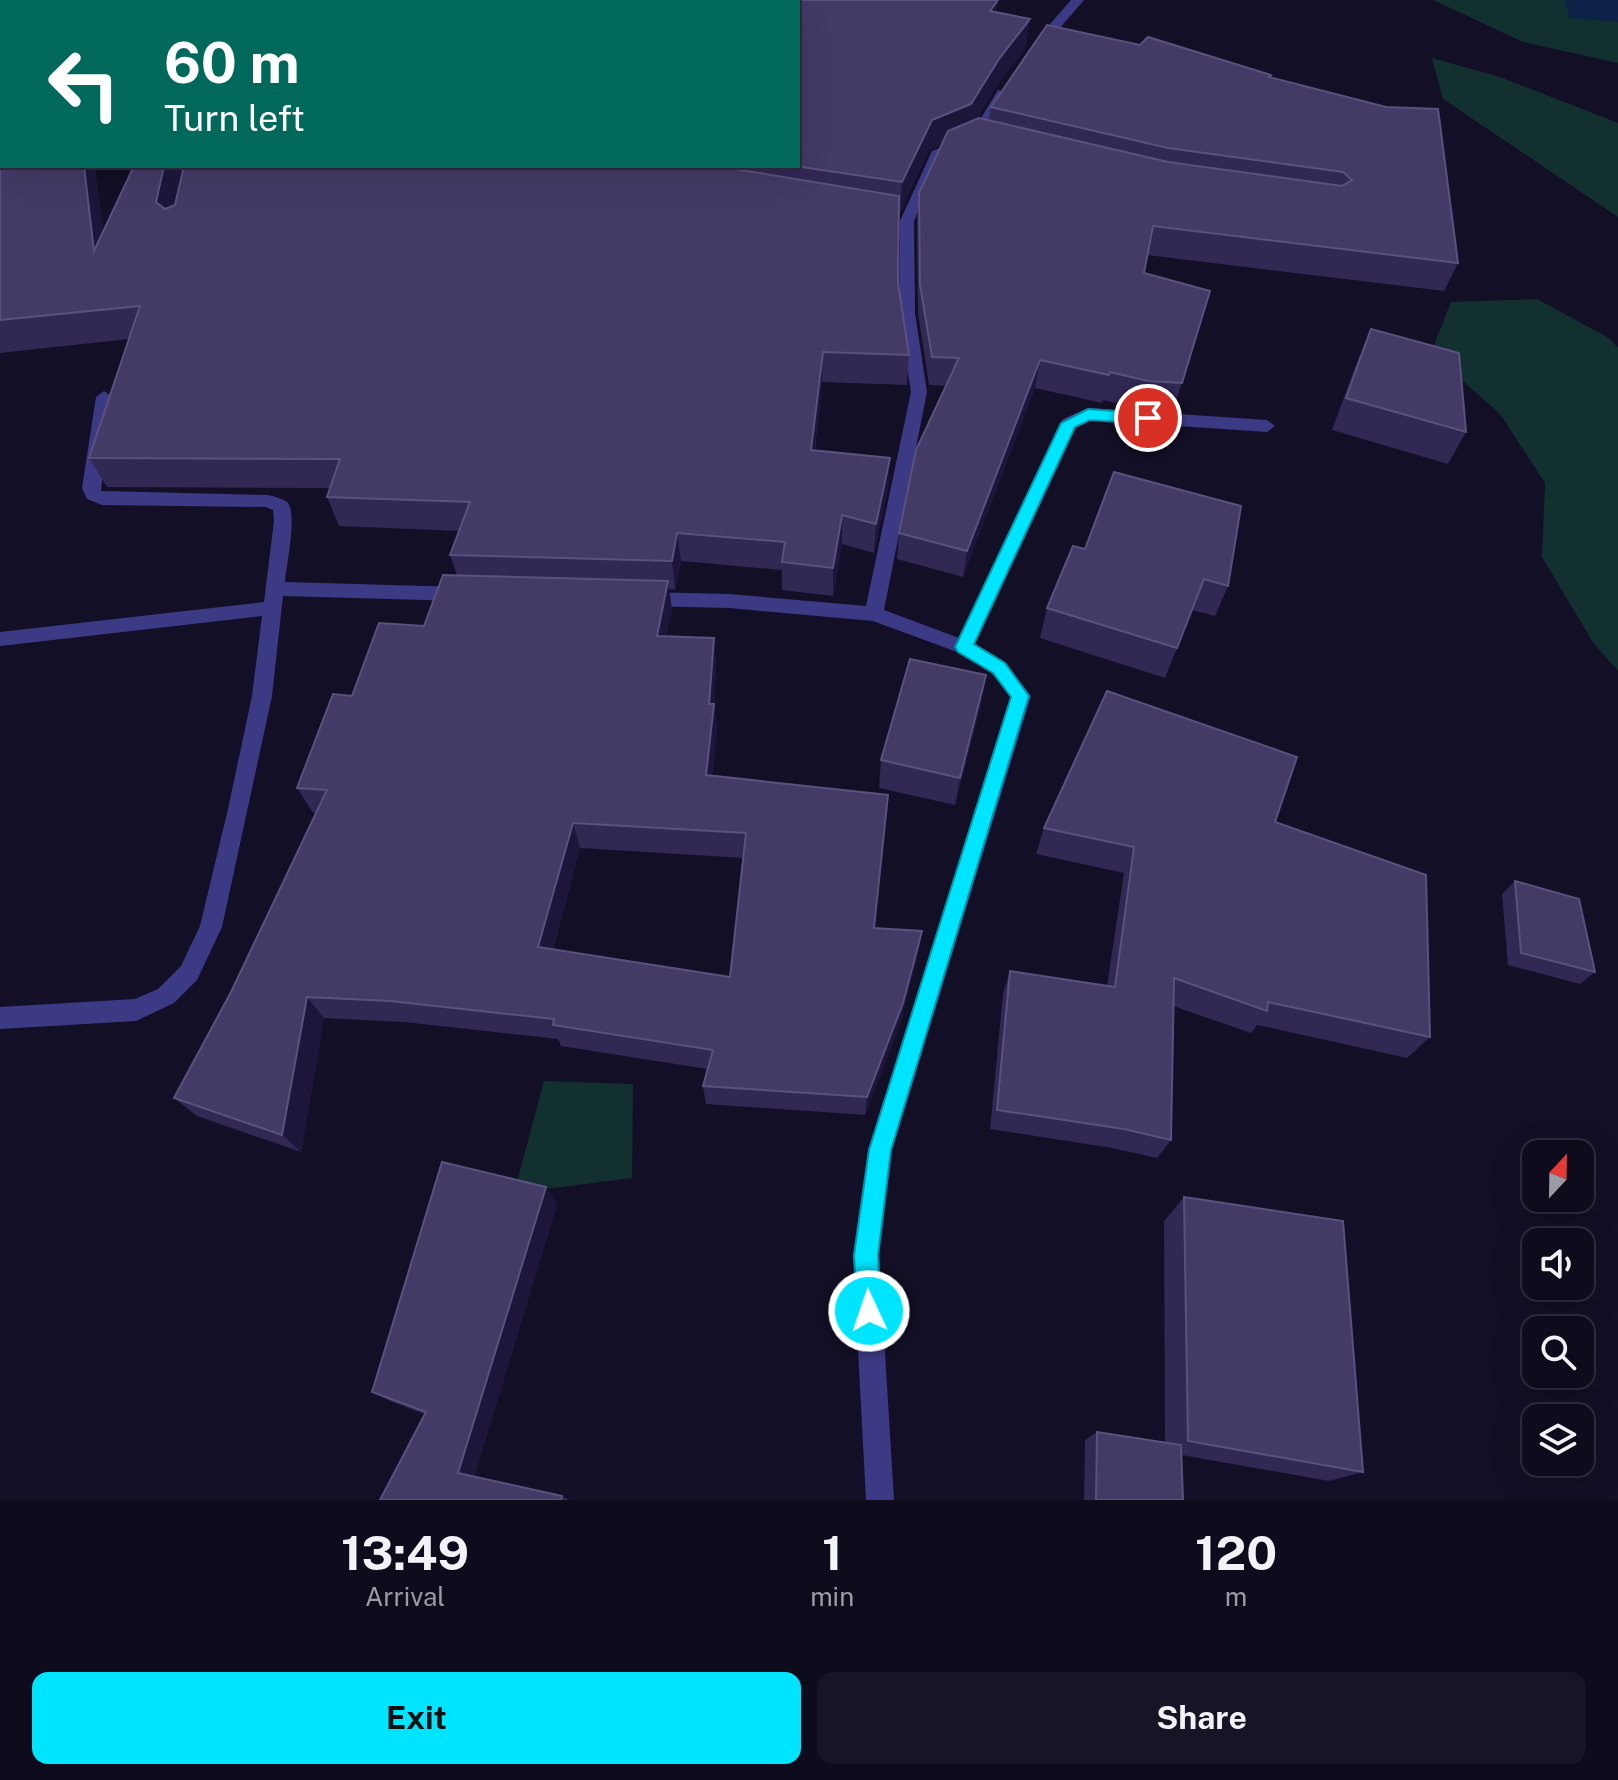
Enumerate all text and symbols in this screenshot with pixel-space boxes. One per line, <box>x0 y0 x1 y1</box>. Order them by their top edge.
text: 60 m <box>164 30 300 96</box>
icon: left <box>32 32 136 136</box>
text: Turn left <box>164 97 305 139</box>
pin <box>1114 384 1182 452</box>
icon: arrive <box>1126 396 1170 440</box>
north arrow <box>1522 1140 1594 1212</box>
map controls <box>1522 1140 1594 1476</box>
button: sound <box>1522 1228 1594 1300</box>
position arrow <box>827 1269 911 1353</box>
button: search <box>1522 1316 1594 1388</box>
button: layers <box>1522 1404 1594 1476</box>
text: 13:49 <box>341 1524 469 1581</box>
text: 1 <box>822 1524 842 1581</box>
text: 120 <box>1195 1524 1277 1581</box>
text: Arrival <box>365 1581 445 1612</box>
text: min <box>810 1581 854 1612</box>
text: m <box>1225 1581 1247 1612</box>
button: Exit <box>32 1672 801 1764</box>
button: Share <box>817 1672 1586 1764</box>

